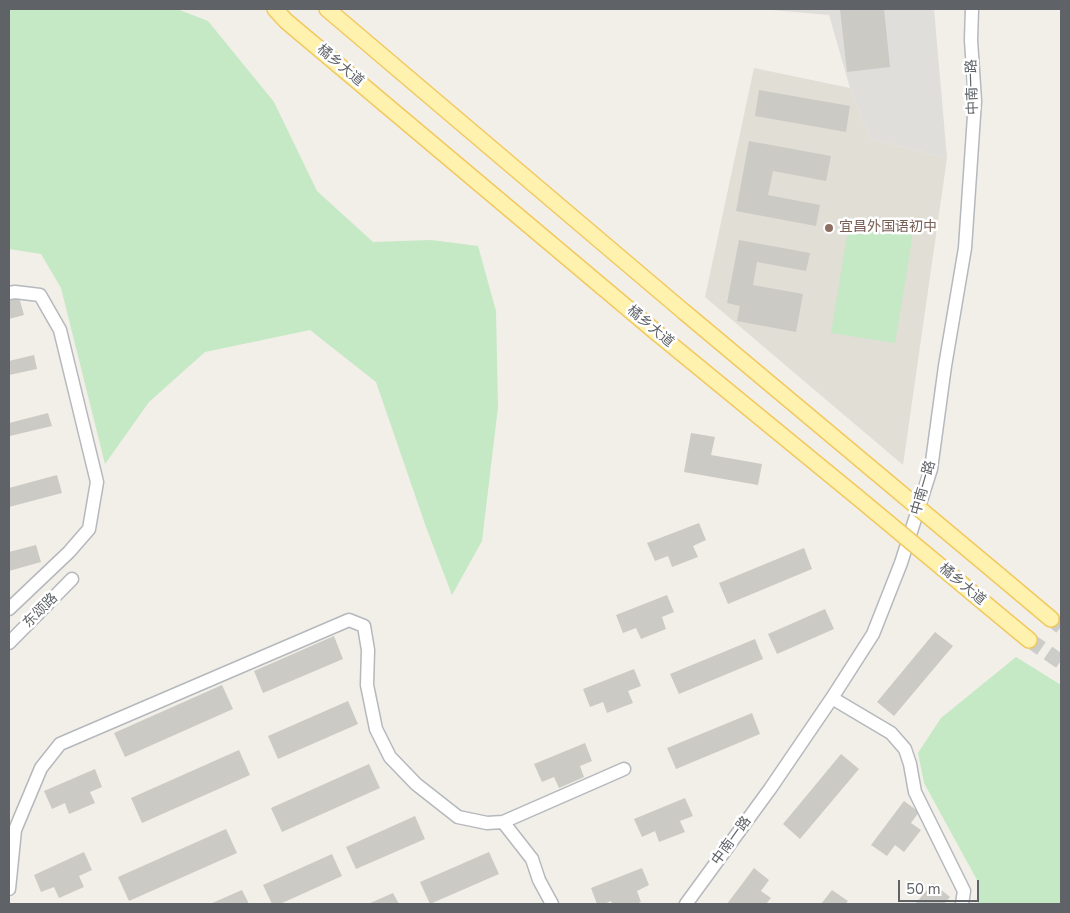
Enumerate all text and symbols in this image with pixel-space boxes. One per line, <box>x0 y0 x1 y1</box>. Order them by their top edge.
street label: 橘乡大道 <box>313 42 367 90</box>
street label: 中南一路 <box>964 59 982 115</box>
place label: 宜昌外国语初中 <box>839 220 937 236</box>
marker: 宜昌外国语初中 <box>823 222 835 234</box>
street label: 橘乡大道 <box>623 303 677 351</box>
street label: 中南一路 <box>908 459 940 517</box>
street label: 橘乡大道 <box>935 561 989 609</box>
street label: 东颂路 <box>20 590 62 632</box>
street label: 中南一路 <box>709 813 755 869</box>
scale bar <box>900 870 981 902</box>
text: 50 m <box>906 879 941 899</box>

